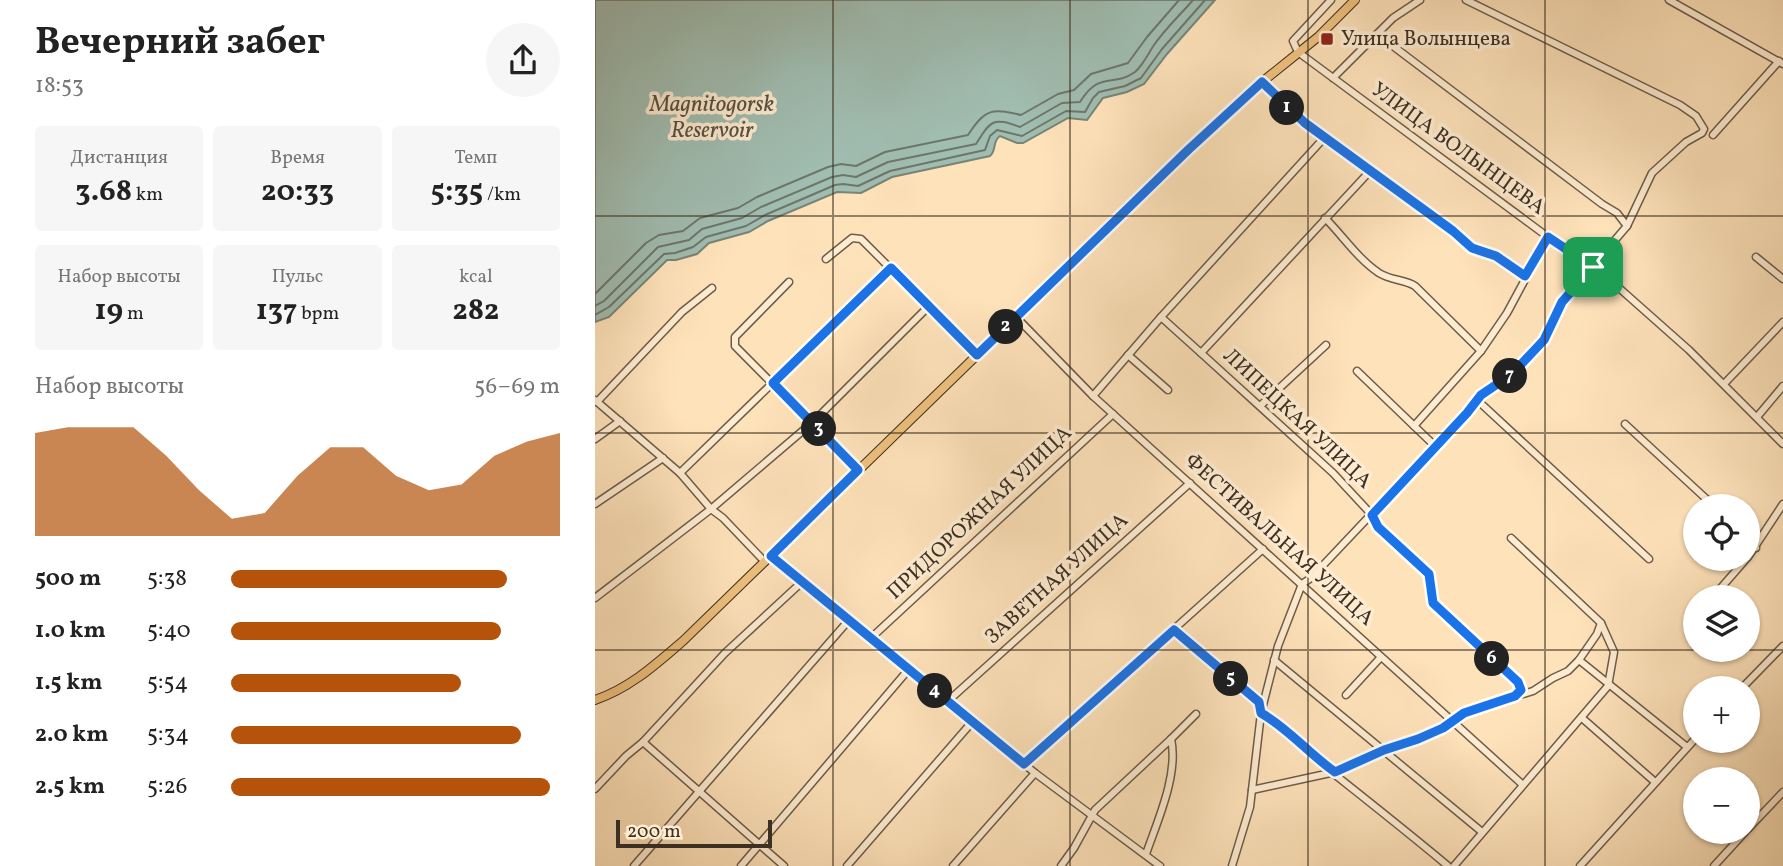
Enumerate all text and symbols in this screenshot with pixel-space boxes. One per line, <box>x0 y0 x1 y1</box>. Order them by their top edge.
text: Вечерний забег <box>35 17 325 70</box>
button: share <box>486 23 560 97</box>
place label: Улица Волынцева <box>1341 25 1511 54</box>
marker: Улица Волынцева <box>1319 31 1335 47</box>
text: 18:53 <box>35 70 84 102</box>
street label: УЛИЦА ВОЛЫНЦЕВА <box>1365 76 1551 222</box>
water label: Magnitogorsk Reservoir <box>649 89 775 147</box>
pin: 1 <box>1269 90 1305 126</box>
text: 1 <box>1283 94 1290 120</box>
text: Дистанция <box>70 145 168 171</box>
text: Время <box>270 145 325 171</box>
text: Темп <box>454 145 497 171</box>
text: 3.68 <box>75 171 132 213</box>
text: 20:33 <box>261 171 334 213</box>
text: 5:35 <box>431 171 483 213</box>
text: km <box>132 182 163 208</box>
text: /km <box>483 182 521 208</box>
pin <box>1563 237 1623 297</box>
icon: arrive <box>1574 248 1612 286</box>
text: Набор высоты <box>58 264 181 290</box>
text: Пульс <box>272 264 323 290</box>
text: kcal <box>459 264 493 290</box>
text: 19 <box>95 290 123 332</box>
text: 137 <box>256 290 297 332</box>
text: 282 <box>452 290 499 332</box>
text: m <box>123 301 144 327</box>
text: bpm <box>297 301 339 327</box>
pin: 2 <box>989 310 1023 344</box>
text: 2 <box>1001 313 1010 339</box>
street label: ЛИПЕЦКАЯ УЛИЦА <box>1216 342 1378 496</box>
pin: 7 <box>1493 358 1527 394</box>
text: 7 <box>1505 362 1514 388</box>
text: Набор высоты <box>35 371 184 403</box>
text: 56–69 m <box>474 371 560 403</box>
pin: 3 <box>801 412 837 446</box>
text: 3 <box>814 415 823 441</box>
street label: ПРИДОРОЖНАЯ УЛИЦА <box>881 419 1079 607</box>
street label: ФЕСТИВАЛЬНАЯ УЛИЦА <box>1178 447 1380 633</box>
map controls <box>1683 494 1760 844</box>
button: locate <box>1683 494 1760 571</box>
street label: ЗАВЕТНАЯ УЛИЦА <box>979 506 1135 651</box>
text: 500 m <box>35 563 101 595</box>
text: 5:38 <box>147 563 187 595</box>
button: layers <box>1683 585 1760 662</box>
text: 1.0 km <box>35 615 106 647</box>
text: 5:40 <box>147 615 191 647</box>
pin: 6 <box>1475 642 1509 676</box>
text: 6 <box>1486 645 1497 671</box>
pin: 5 <box>1213 662 1249 696</box>
text: 5 <box>1226 665 1235 691</box>
text: 1.5 km <box>35 667 102 699</box>
text: 5:54 <box>147 667 188 699</box>
pin: 4 <box>917 674 953 708</box>
button: + <box>1683 676 1760 753</box>
text: 4 <box>929 677 940 703</box>
text: 2.0 km <box>35 719 108 751</box>
text: 5:34 <box>147 719 189 751</box>
button: − <box>1683 767 1760 844</box>
text: 2.5 km <box>35 771 105 803</box>
text: 5:26 <box>147 771 187 803</box>
scale bar <box>616 817 772 849</box>
text: 200 m <box>627 819 681 845</box>

